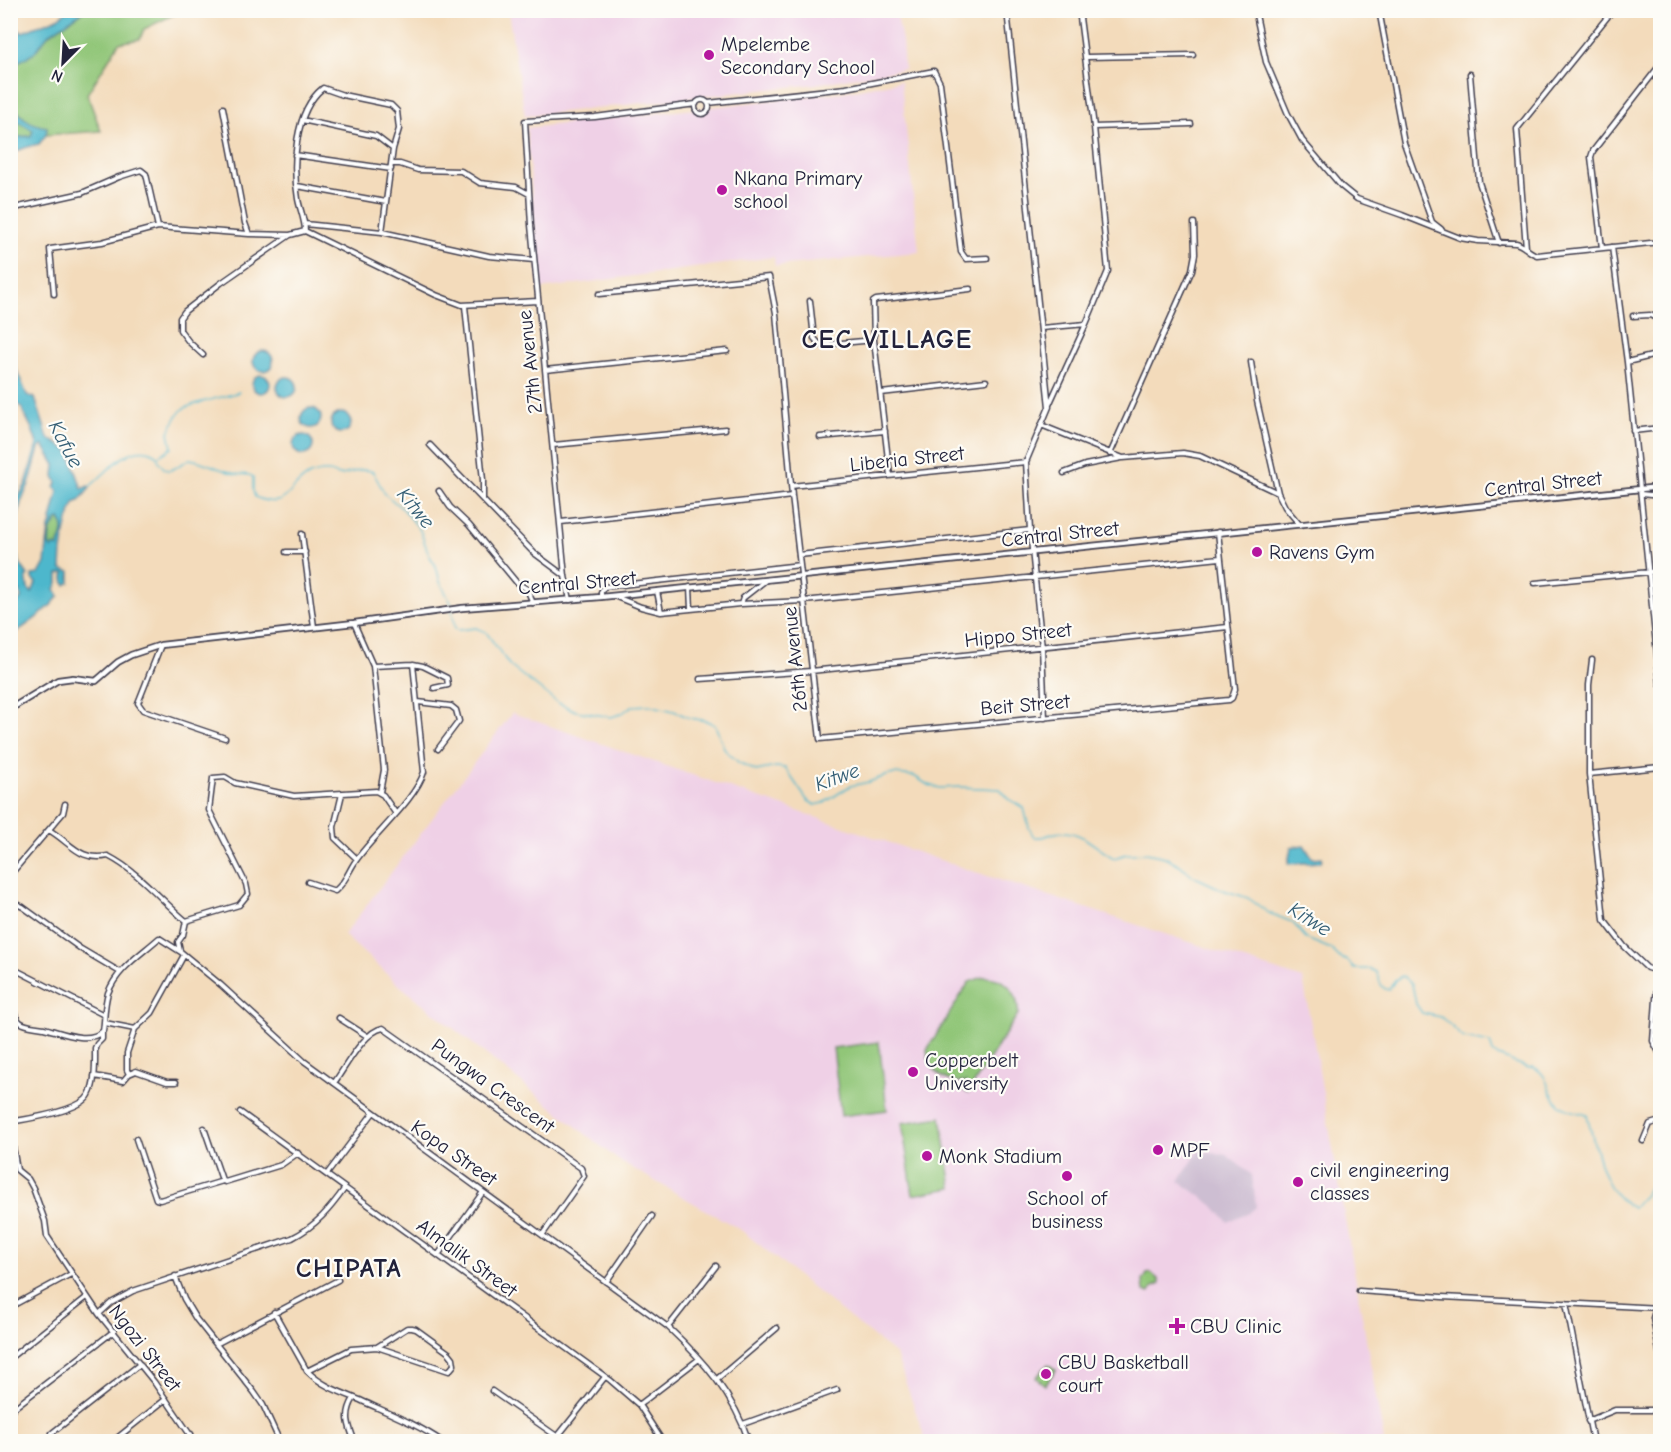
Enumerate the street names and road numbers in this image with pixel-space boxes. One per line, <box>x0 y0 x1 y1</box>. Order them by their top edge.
street label: 27th Avenue <box>513 309 547 415</box>
street label: Liberia Street <box>849 441 967 476</box>
street label: Central Street <box>1483 466 1604 502</box>
street label: Central Street <box>1000 516 1121 552</box>
street label: Central Street <box>517 566 638 600</box>
street label: 26th Avenue <box>778 605 812 713</box>
street label: Hippo Street <box>963 618 1074 652</box>
street label: Beit Street <box>979 690 1072 720</box>
street label: Pungwa Crescent <box>427 1034 560 1139</box>
street label: Kopa Street <box>407 1115 502 1192</box>
street label: Almalik Street <box>412 1214 523 1303</box>
street label: Ngozi Street <box>104 1300 187 1397</box>

